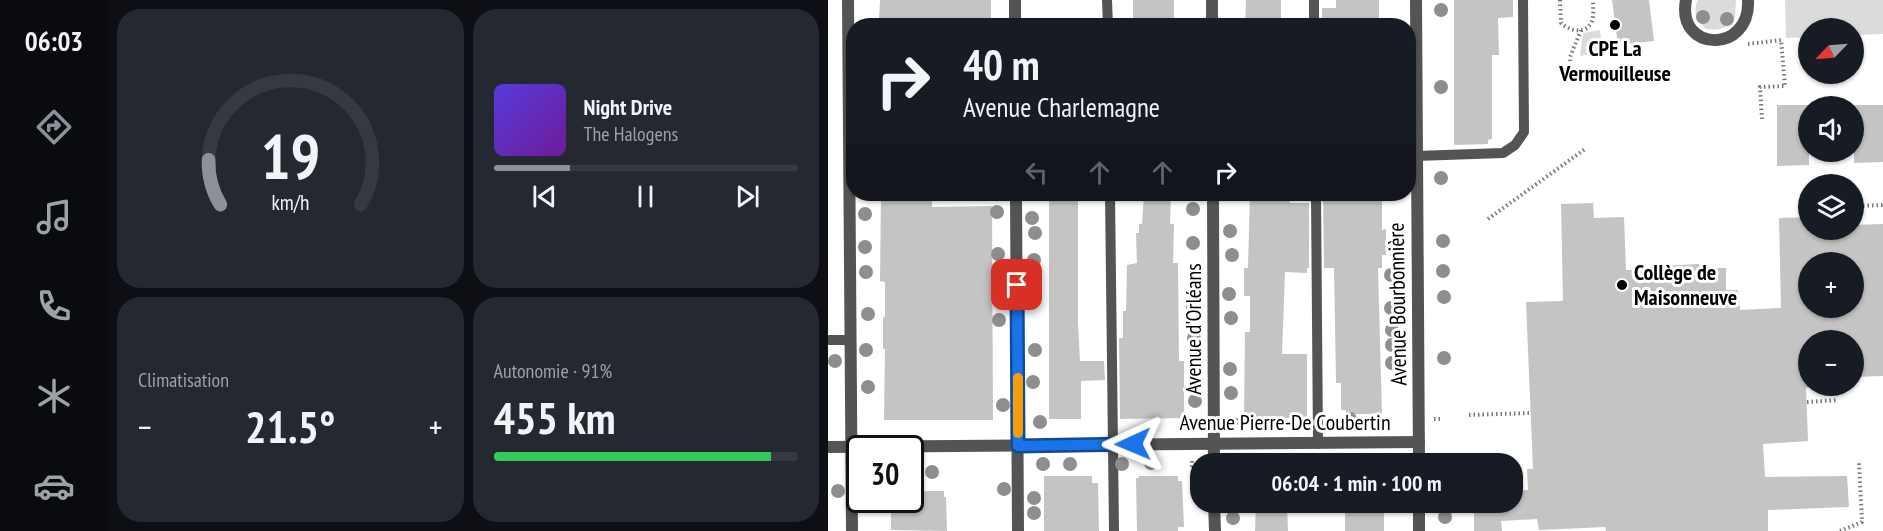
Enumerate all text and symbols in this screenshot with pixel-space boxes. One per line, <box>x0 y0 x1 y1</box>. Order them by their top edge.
marker: CPE La Vermouilleuse <box>1608 18 1622 32</box>
north arrow <box>1798 18 1864 84</box>
map controls <box>1798 18 1864 396</box>
text: 06:03 <box>25 24 83 58</box>
place label: CPE La Vermouilleuse <box>1558 34 1671 87</box>
text: 40 m <box>963 37 1040 92</box>
icon: right <box>864 42 942 120</box>
text: Avenue Charlemagne <box>963 90 1160 124</box>
text: Night Drive <box>584 93 672 121</box>
button: sound <box>1798 96 1864 162</box>
icon: directions <box>33 106 75 148</box>
text: 19 <box>260 116 320 197</box>
text: The Halogens <box>584 121 678 147</box>
icon: left <box>1020 156 1053 189</box>
icon: ahead <box>1083 156 1116 189</box>
icon: ahead <box>1146 156 1179 189</box>
icon: right <box>1209 156 1242 189</box>
button: layers <box>1798 174 1864 240</box>
icon: previous <box>528 180 561 213</box>
icon: pause <box>629 180 662 213</box>
icon: next <box>731 180 764 213</box>
text: km/h <box>271 189 309 217</box>
icon: music <box>33 196 75 238</box>
street label: Avenue Bourbonnière <box>1382 222 1412 386</box>
button: + <box>1798 252 1864 318</box>
place label: Collège de Maisonneuve <box>1634 258 1737 311</box>
pin <box>991 259 1042 310</box>
street label: Avenue d'Orléans <box>1179 263 1207 395</box>
icon: arrive <box>1000 268 1033 301</box>
marker: Collège de Maisonneuve <box>1615 278 1629 292</box>
icon: phone <box>33 285 75 327</box>
button: − <box>1798 330 1864 396</box>
text: Autonomie · 91% <box>494 358 612 384</box>
text: Climatisation <box>138 367 229 393</box>
icon: climate <box>33 375 75 417</box>
text: 455 km <box>494 388 616 446</box>
text: 21.5° <box>245 397 335 455</box>
text: − <box>138 405 152 448</box>
text: + <box>429 405 442 448</box>
street label: Avenue Pierre-De Coubertin <box>1179 408 1391 436</box>
position arrow <box>1101 412 1165 476</box>
speed limit sign: 30 <box>846 435 924 513</box>
icon: car <box>33 465 75 507</box>
text: 06:04 · 1 min · 100 m <box>1271 469 1442 497</box>

